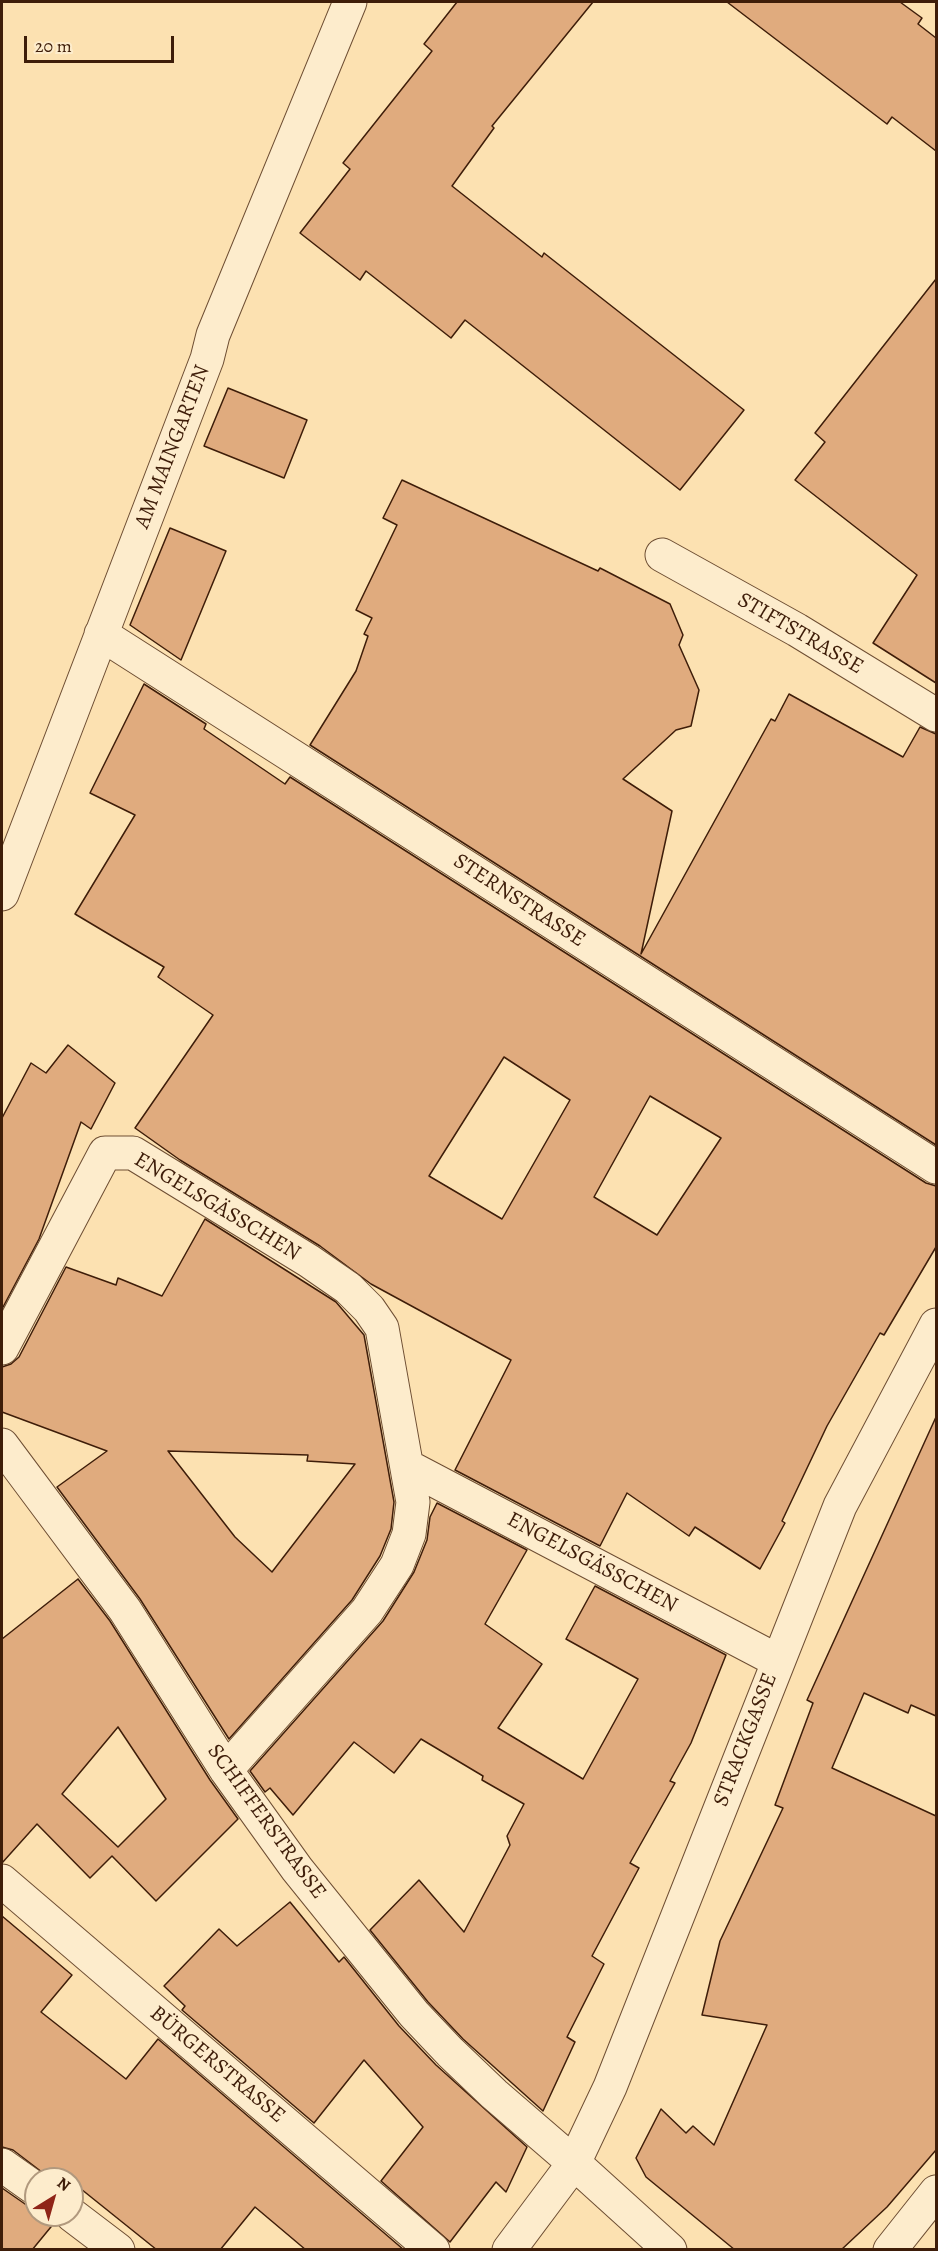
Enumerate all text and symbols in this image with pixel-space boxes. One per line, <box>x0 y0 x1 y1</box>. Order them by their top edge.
scale bar <box>27 24 177 62</box>
text: 20 m <box>35 34 72 58</box>
street label: AM MAINGARTEN <box>130 362 216 532</box>
street label: STIFTSTRASSE <box>732 587 868 681</box>
street label: STERNSTRASSE <box>448 848 590 954</box>
street label: ENGELSGÄSSCHEN <box>129 1147 305 1267</box>
street label: ENGELSGÄSSCHEN <box>502 1507 682 1619</box>
street label: STRACKGASSE <box>708 1670 784 1810</box>
street label: SCHIFFERSTRASSE <box>201 1739 331 1905</box>
street label: BÜRGERSTRASSE <box>144 2001 290 2129</box>
north arrow <box>24 2167 84 2227</box>
text: N <box>52 2172 75 2197</box>

